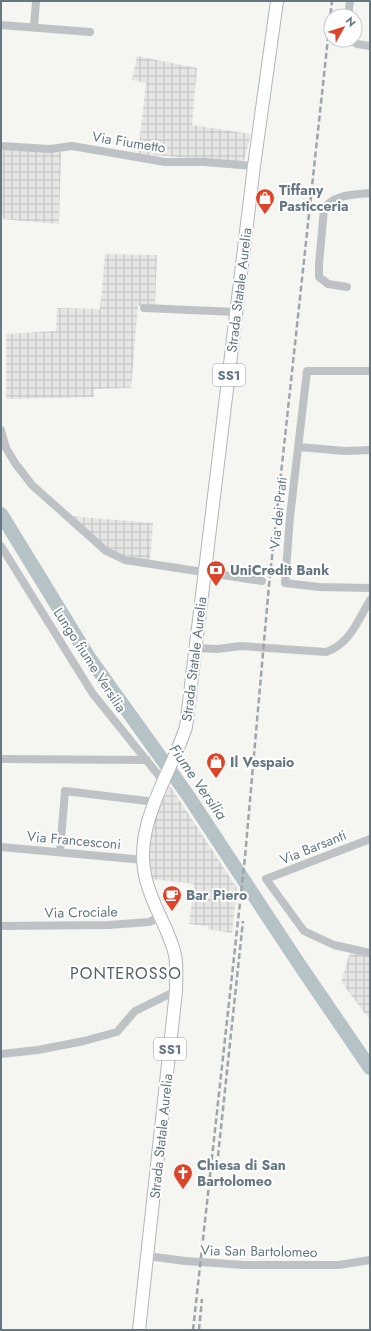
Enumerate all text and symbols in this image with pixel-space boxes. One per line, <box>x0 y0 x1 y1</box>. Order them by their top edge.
north arrow <box>323 8 363 48</box>
text: N <box>342 13 360 30</box>
street label: Via Fiumetto <box>91 126 168 158</box>
place label: Tiffany Pasticceria <box>279 180 349 216</box>
shop icon: Tiffany Pasticceria <box>254 187 276 215</box>
street label: Strada Statale Aurelia <box>221 226 257 354</box>
road number: SS1 <box>213 364 245 386</box>
street label: Via dei Prati <box>264 476 292 550</box>
bank icon: UniCredit Bank <box>205 559 227 587</box>
place label: UniCredit Bank <box>230 560 329 580</box>
street label: Strada Statale Aurelia <box>176 595 212 723</box>
street label: Lungo fiume Versilia <box>49 604 131 716</box>
water label: Fiume Versilia <box>164 740 233 825</box>
shop icon: Il Vespaio <box>205 751 227 779</box>
place label: Il Vespaio <box>230 752 294 772</box>
street label: Via Barsanti <box>277 825 349 869</box>
street label: Via Francesconi <box>26 826 122 854</box>
cafe icon: Bar Piero <box>161 884 183 912</box>
place label: Bar Piero <box>186 885 247 905</box>
street label: Via Crociale <box>44 901 118 923</box>
district label: PONTEROSSO <box>70 962 182 985</box>
road number: SS1 <box>154 1038 186 1060</box>
street label: Strada Statale Aurelia <box>144 1072 178 1200</box>
place label: Chiesa di San Bartolomeo <box>197 1155 286 1191</box>
church icon: Chiesa di San Bartolomeo <box>172 1162 194 1190</box>
street label: Via San Bartolomeo <box>200 1240 318 1262</box>

